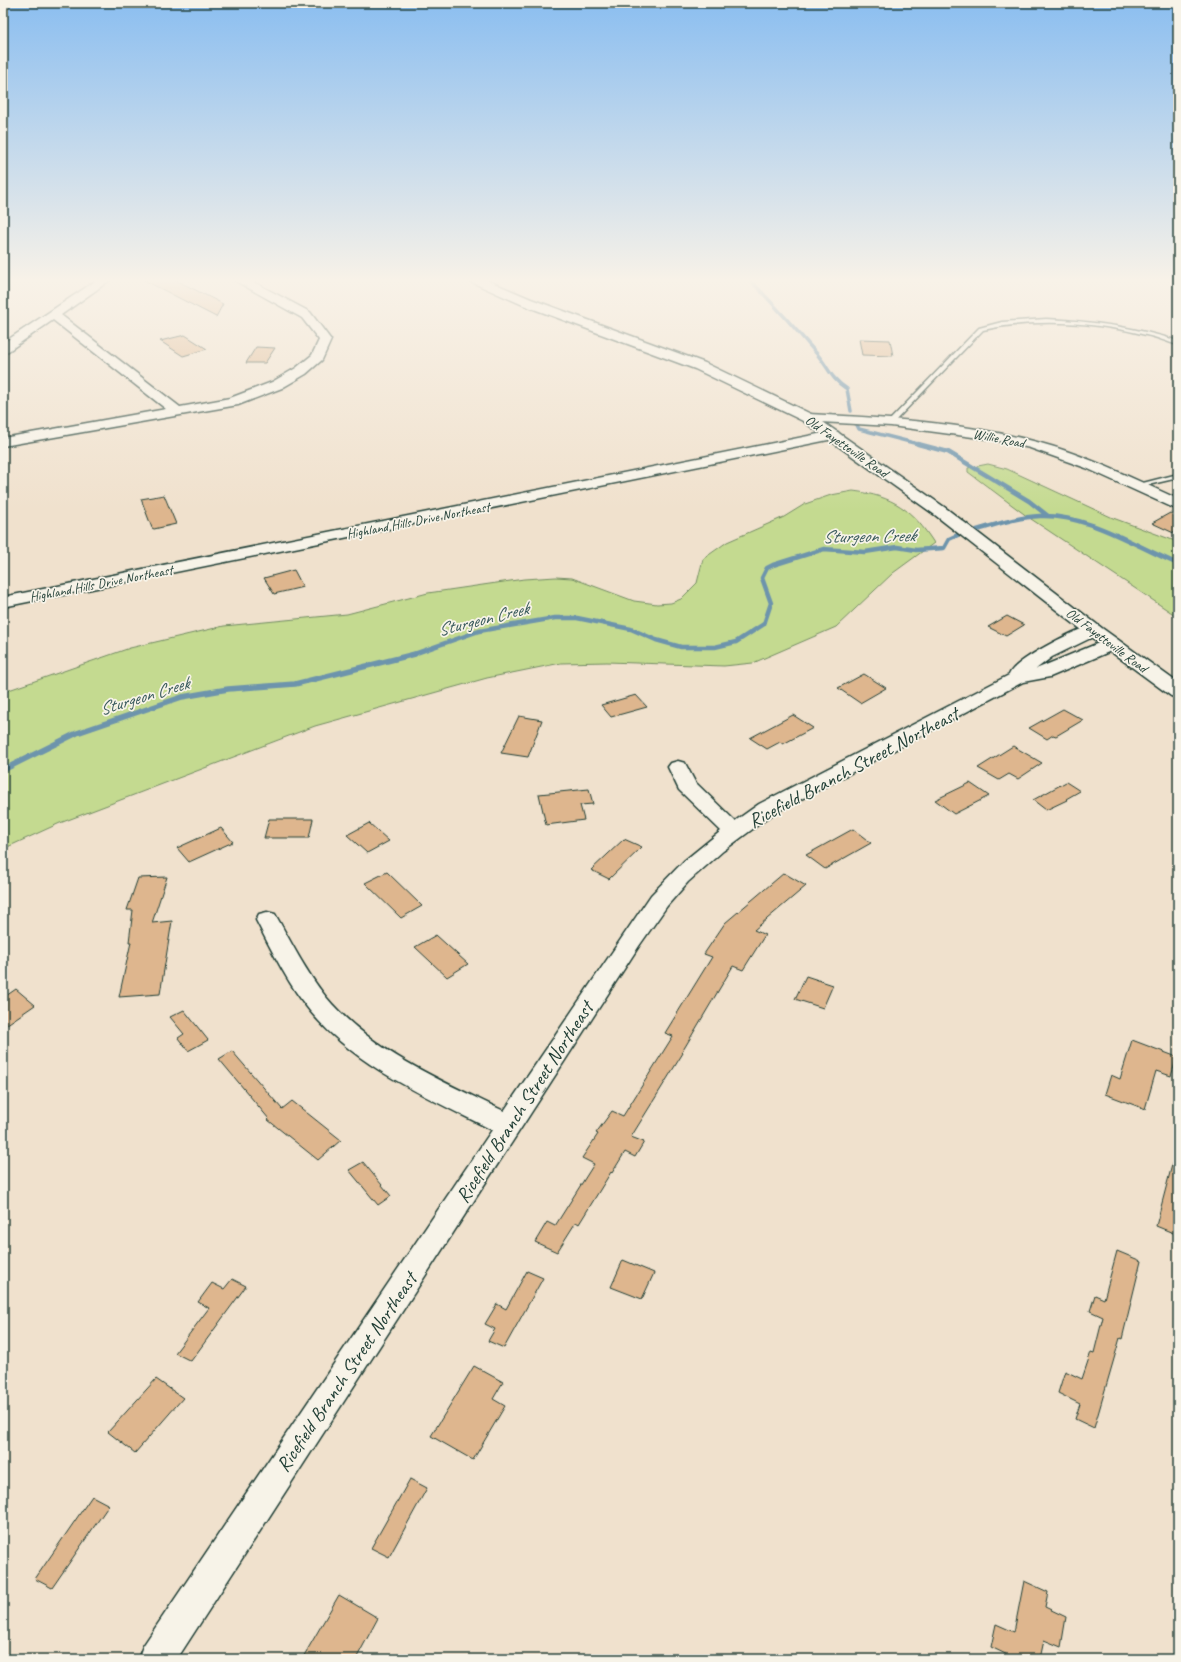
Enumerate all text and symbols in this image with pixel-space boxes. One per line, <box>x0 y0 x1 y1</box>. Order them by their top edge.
street label: Old Fayetteville Road <box>802 411 894 483</box>
street label: Willie Road <box>972 425 1028 452</box>
street label: Highland Hills Drive Northeast <box>345 498 493 543</box>
water label: Sturgeon Creek <box>823 524 919 548</box>
street label: Highland Hills Drive Northeast <box>28 561 176 606</box>
water label: Sturgeon Creek <box>435 596 534 641</box>
street label: Old Fayetteville Road <box>1063 604 1153 678</box>
water label: Sturgeon Creek <box>97 671 195 720</box>
street label: Ricefield Branch Street Northeast <box>744 700 966 834</box>
street label: Ricefield Branch Street Northeast <box>450 994 601 1208</box>
street label: Ricefield Branch Street Northeast <box>270 1265 424 1477</box>

